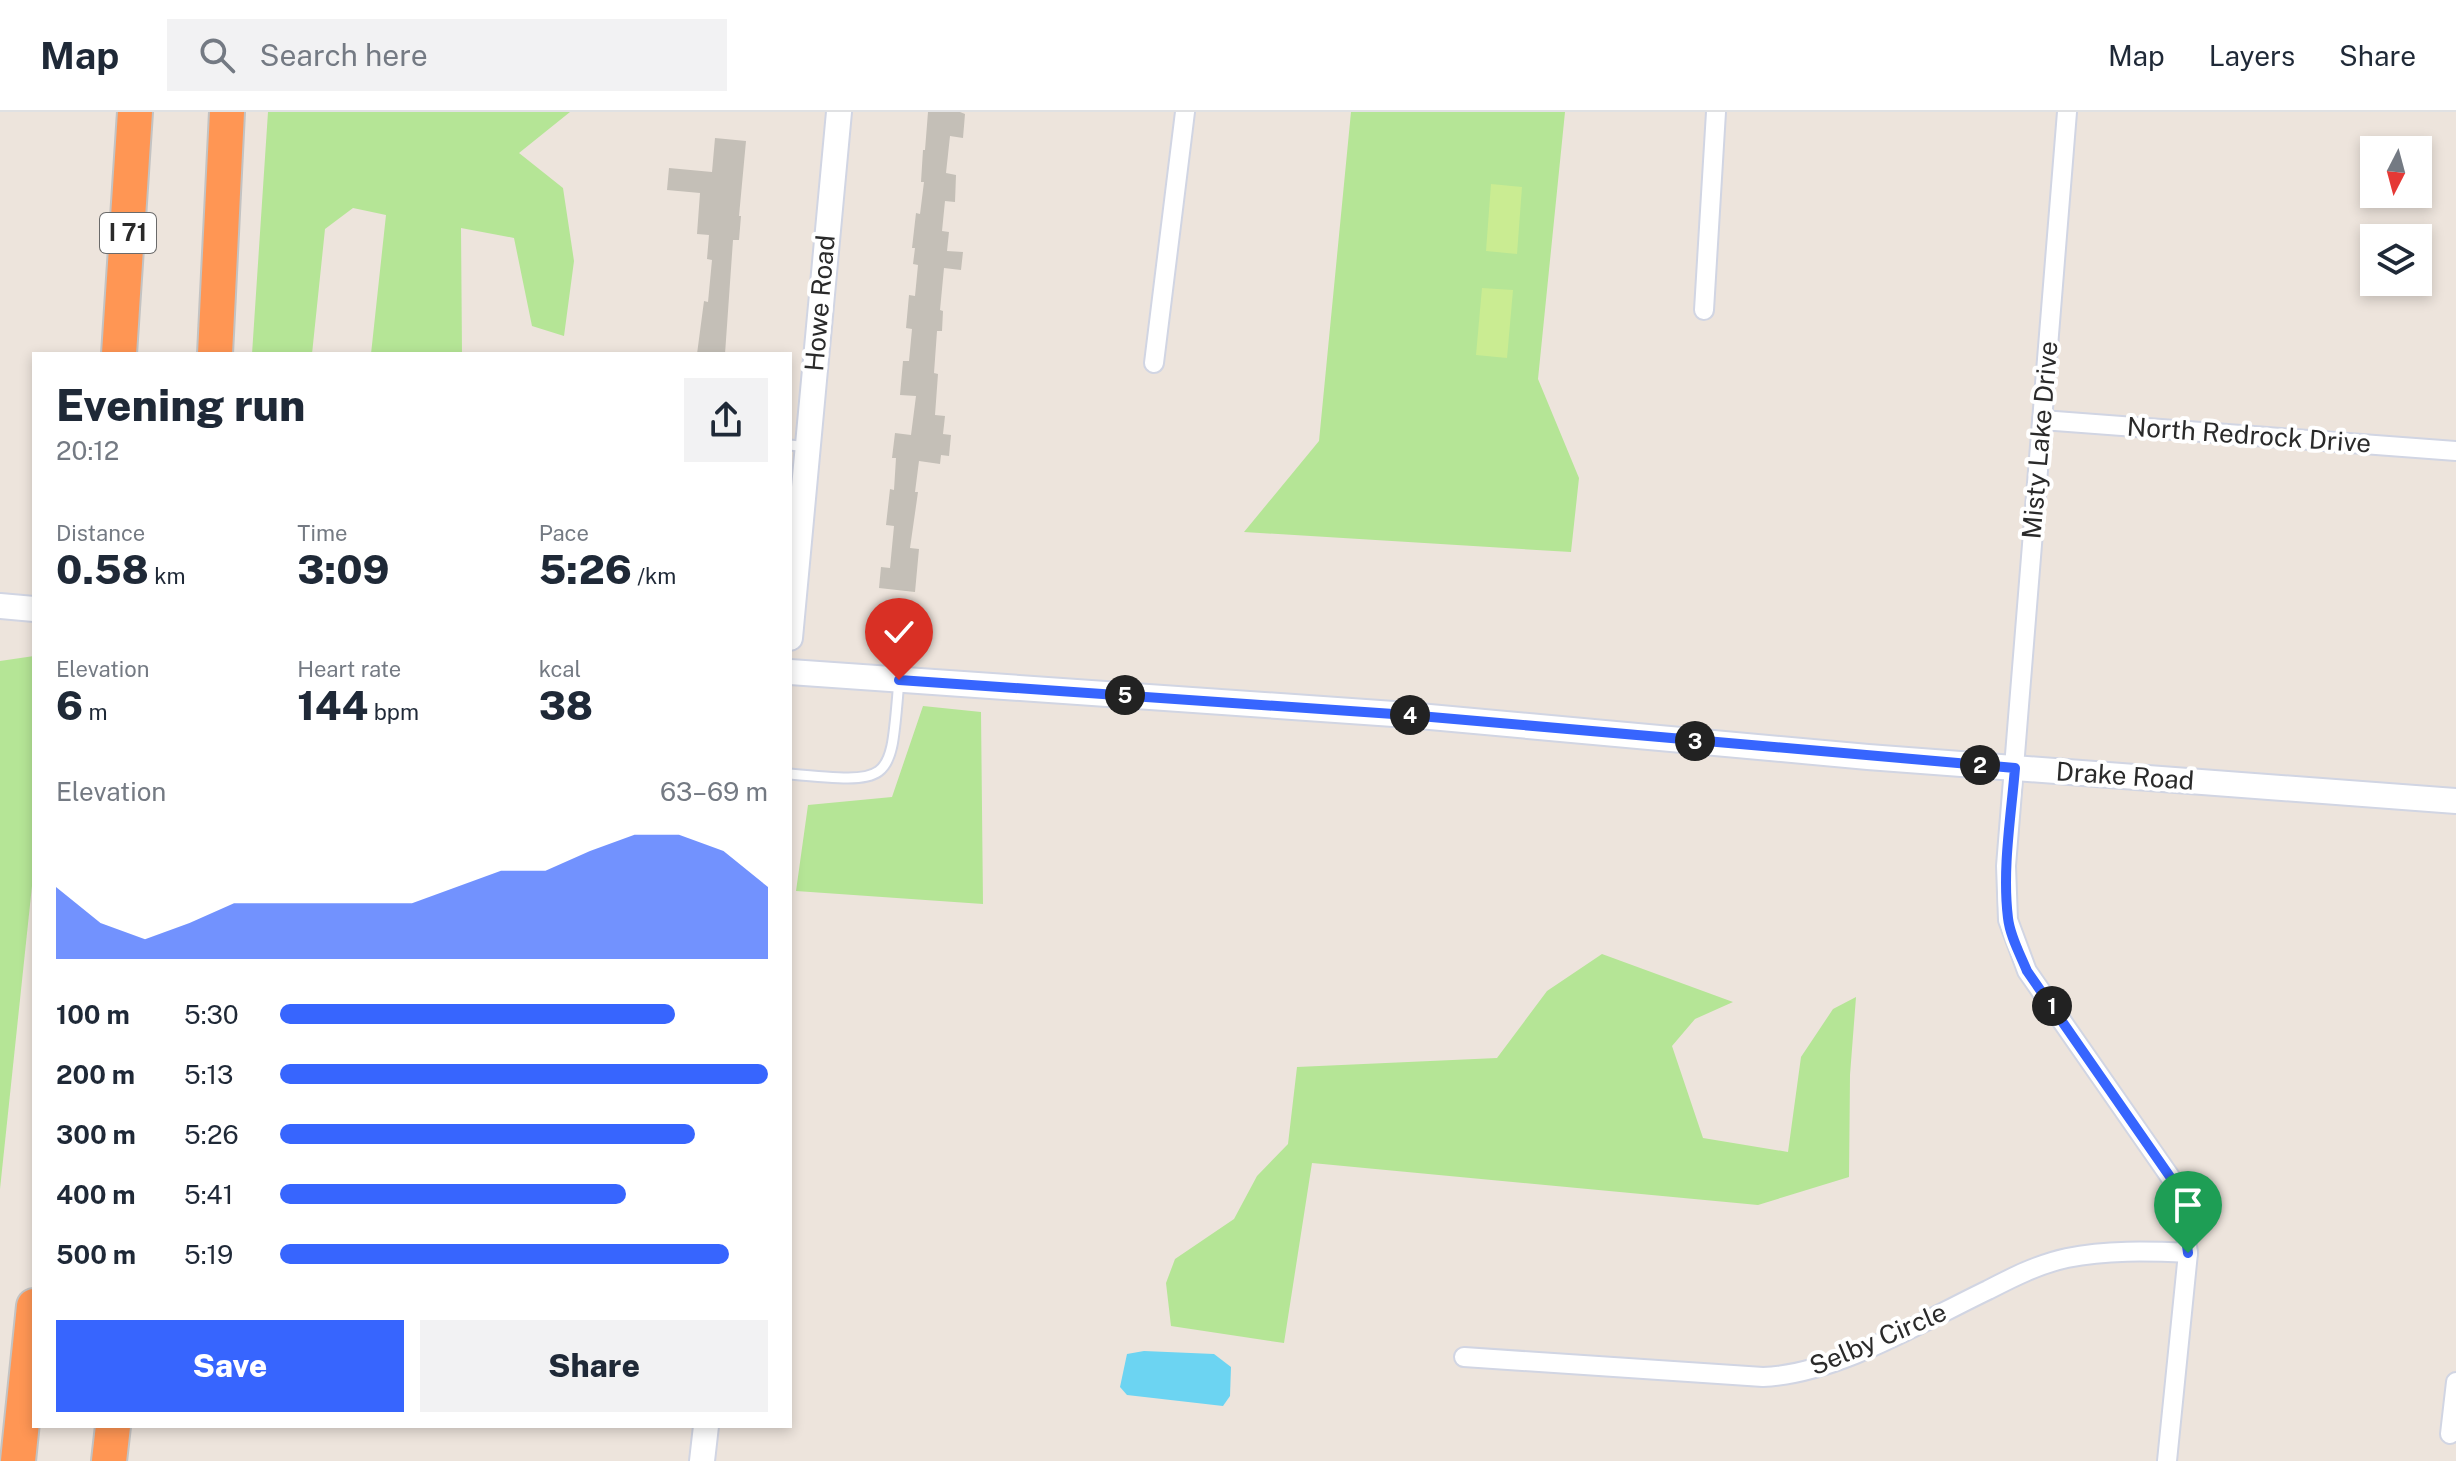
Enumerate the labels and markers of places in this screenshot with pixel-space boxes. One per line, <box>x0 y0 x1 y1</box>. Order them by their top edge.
pin <box>865 598 933 680</box>
pin: 5 <box>1105 675 1145 715</box>
pin: 4 <box>1390 695 1430 735</box>
pin: 3 <box>1675 721 1715 761</box>
pin: 2 <box>1960 745 2000 785</box>
pin: 1 <box>2032 986 2072 1026</box>
pin <box>2154 1171 2222 1253</box>

